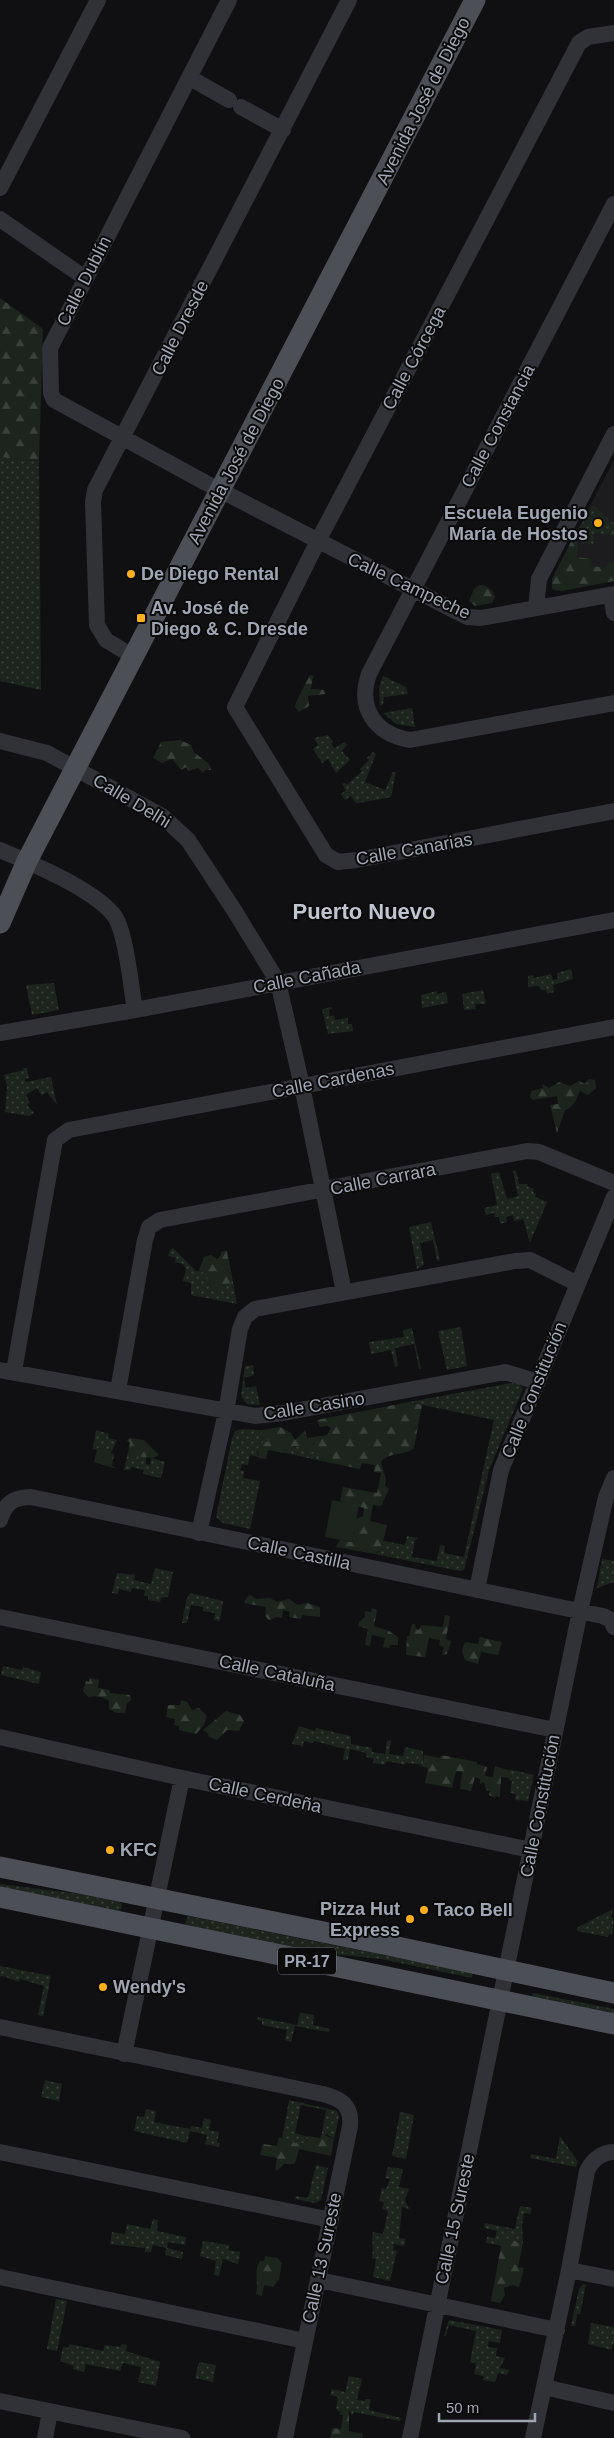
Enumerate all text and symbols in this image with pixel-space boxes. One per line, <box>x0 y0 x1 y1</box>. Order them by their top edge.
street label: Avenida José de Diego <box>372 14 474 188</box>
street label: Calle Dublín <box>53 233 115 329</box>
street label: Calle Dresde <box>147 277 213 379</box>
street label: Calle Córcega <box>378 302 450 413</box>
street label: Calle Constancia <box>457 360 539 491</box>
street label: Avenida José de Diego <box>184 375 288 547</box>
place label: Escuela Eugenio María de Hostos <box>444 503 588 544</box>
marker: Escuela Eugenio María de Hostos <box>592 517 604 529</box>
street label: Calle Campeche <box>344 549 474 623</box>
place label: De Diego Rental <box>141 564 279 584</box>
marker: De Diego Rental <box>125 568 137 580</box>
place label: Av. José de Diego & C. Dresde <box>151 598 308 639</box>
marker: Av. José de Diego & C. Dresde <box>135 612 147 624</box>
street label: Calle Delhi <box>90 770 174 832</box>
street label: Calle Canarias <box>354 829 474 869</box>
district label: Puerto Nuevo <box>292 899 436 924</box>
street label: Calle Cañada <box>252 957 363 997</box>
street label: Calle Cardenas <box>270 1058 396 1102</box>
street label: Calle Carrara <box>329 1159 438 1199</box>
street label: Calle Constitución <box>498 1319 570 1461</box>
street label: Calle Casino <box>262 1388 366 1424</box>
street label: Calle Castilla <box>246 1532 353 1574</box>
street label: Calle Cataluña <box>217 1651 338 1695</box>
street label: Calle Constitución <box>516 1733 564 1879</box>
street label: Calle Cerdeña <box>207 1773 324 1817</box>
place label: KFC <box>120 1840 157 1860</box>
marker: KFC <box>104 1844 116 1856</box>
place label: Pizza Hut Express <box>320 1899 400 1940</box>
place label: Taco Bell <box>434 1900 513 1920</box>
marker: Taco Bell <box>418 1904 430 1916</box>
marker: Pizza Hut Express <box>404 1913 416 1925</box>
road number: PR-17 <box>278 1948 336 1974</box>
place label: Wendy's <box>113 1977 186 1997</box>
marker: Wendy's <box>97 1981 109 1993</box>
street label: Calle 15 Sureste <box>431 2152 479 2286</box>
street label: Calle 13 Sureste <box>298 2191 346 2325</box>
scale bar <box>439 2390 535 2422</box>
text: 50 m <box>446 2399 479 2416</box>

